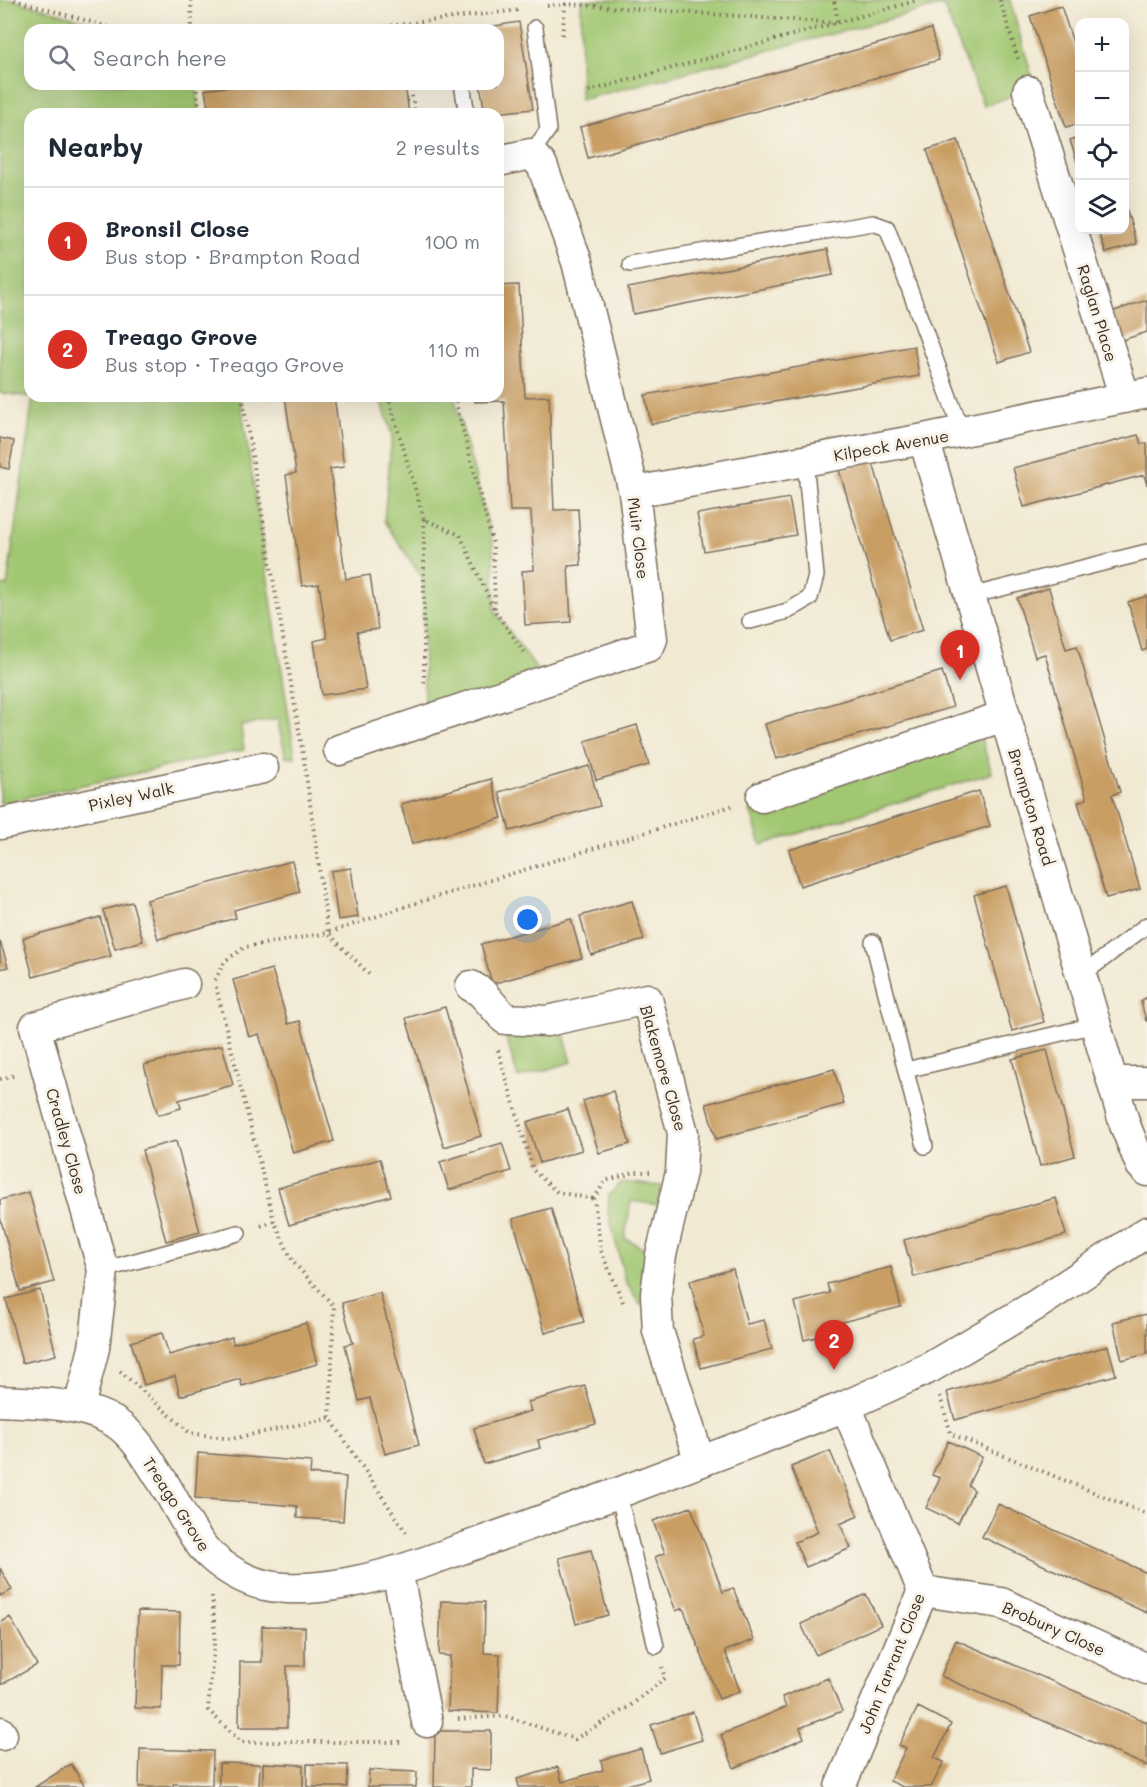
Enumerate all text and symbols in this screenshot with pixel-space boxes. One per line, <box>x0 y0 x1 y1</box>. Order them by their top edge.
map controls <box>1075 18 1129 234</box>
button: + <box>1075 18 1129 72</box>
search box <box>24 24 504 90</box>
icon: search <box>45 41 78 74</box>
text: Search here <box>93 43 227 72</box>
button: − <box>1075 72 1129 126</box>
button: locate <box>1075 126 1129 180</box>
text: Nearby <box>48 130 143 164</box>
text: 2 results <box>396 134 480 160</box>
button: layers <box>1075 180 1129 234</box>
text: Bronsil Close <box>105 214 249 243</box>
text: 1 <box>63 228 72 254</box>
text: 100 m <box>424 228 480 254</box>
text: Bus stop · Brampton Road <box>105 243 360 269</box>
street label: Raglan Place <box>1073 262 1123 364</box>
text: Treago Grove <box>105 322 257 351</box>
text: 2 <box>62 336 73 362</box>
text: 110 m <box>427 336 480 362</box>
text: Bus stop · Treago Grove <box>105 351 344 377</box>
street label: Kilpeck Avenue <box>832 425 950 465</box>
street label: Muir Close <box>624 496 654 580</box>
pin: 1 <box>940 630 980 680</box>
street label: Brampton Road <box>1004 746 1060 868</box>
street label: Pixley Walk <box>86 777 176 815</box>
your location <box>513 905 542 934</box>
street label: Blakemore Close <box>636 1003 692 1133</box>
street label: Cradley Close <box>42 1085 92 1197</box>
pin: 2 <box>814 1320 854 1370</box>
street label: Treago Grove <box>139 1453 215 1555</box>
street label: John Tarrant Close <box>853 1590 929 1736</box>
street label: Brobury Close <box>999 1596 1109 1660</box>

